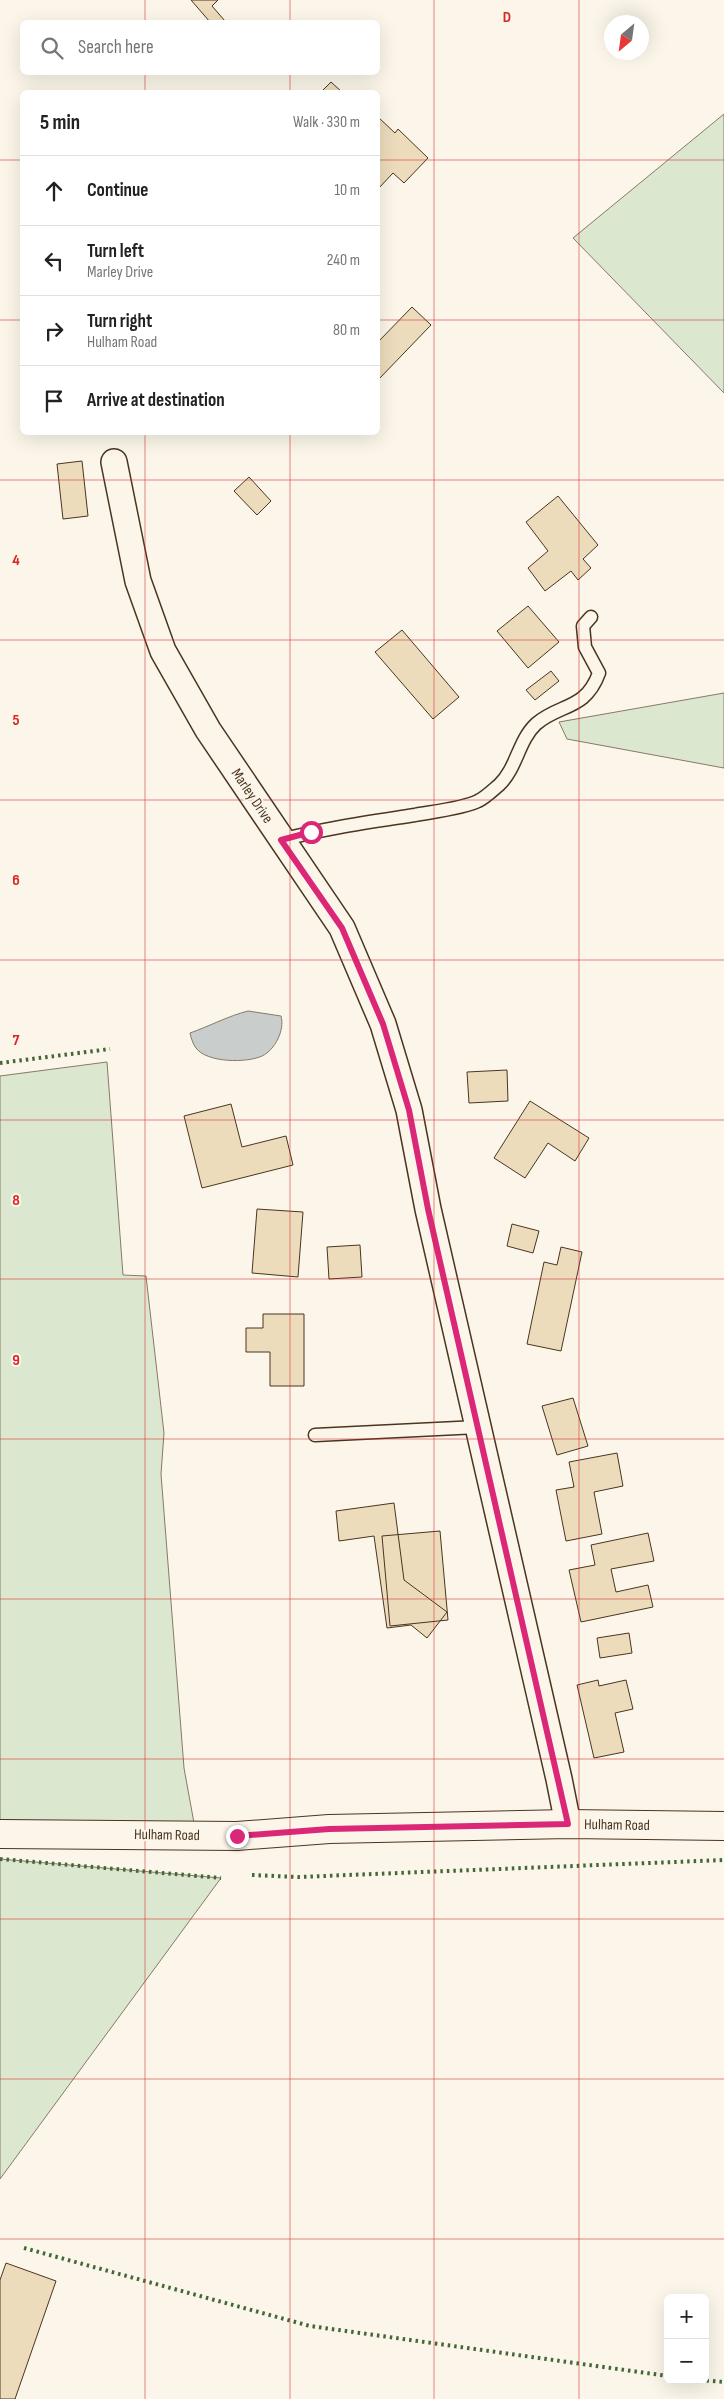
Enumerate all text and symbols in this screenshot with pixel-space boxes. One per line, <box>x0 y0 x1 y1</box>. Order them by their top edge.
text: D <box>503 8 511 27</box>
north arrow <box>604 15 649 60</box>
search box <box>20 20 380 75</box>
icon: search <box>38 34 66 62</box>
text: Search here <box>78 36 154 59</box>
text: 5 min <box>40 110 80 135</box>
text: Walk · 330 m <box>293 113 360 132</box>
icon: ahead <box>40 177 68 205</box>
text: Continue <box>87 179 148 202</box>
text: 10 m <box>334 181 360 200</box>
text: Turn left <box>87 240 144 263</box>
icon: left <box>40 247 68 275</box>
text: 240 m <box>327 251 360 270</box>
text: Marley Drive <box>87 263 153 282</box>
text: Turn right <box>87 310 152 333</box>
icon: right <box>40 317 68 345</box>
text: 80 m <box>333 321 360 340</box>
text: Hulham Road <box>87 333 157 352</box>
icon: arrive <box>40 387 68 415</box>
text: Arrive at destination <box>87 389 225 412</box>
text: 4 <box>12 551 20 570</box>
text: 5 <box>12 711 20 730</box>
street label: Marley Drive <box>227 765 277 827</box>
route start <box>300 821 323 844</box>
text: 6 <box>12 871 20 890</box>
text: 7 <box>13 1031 20 1050</box>
text: 8 <box>12 1191 20 1210</box>
text: 9 <box>12 1351 20 1370</box>
street label: Hulham Road <box>584 1815 650 1835</box>
street label: Hulham Road <box>134 1825 200 1845</box>
route end <box>226 1825 249 1848</box>
map controls <box>664 2294 709 2384</box>
button: + <box>664 2294 709 2339</box>
button: − <box>664 2339 709 2384</box>

